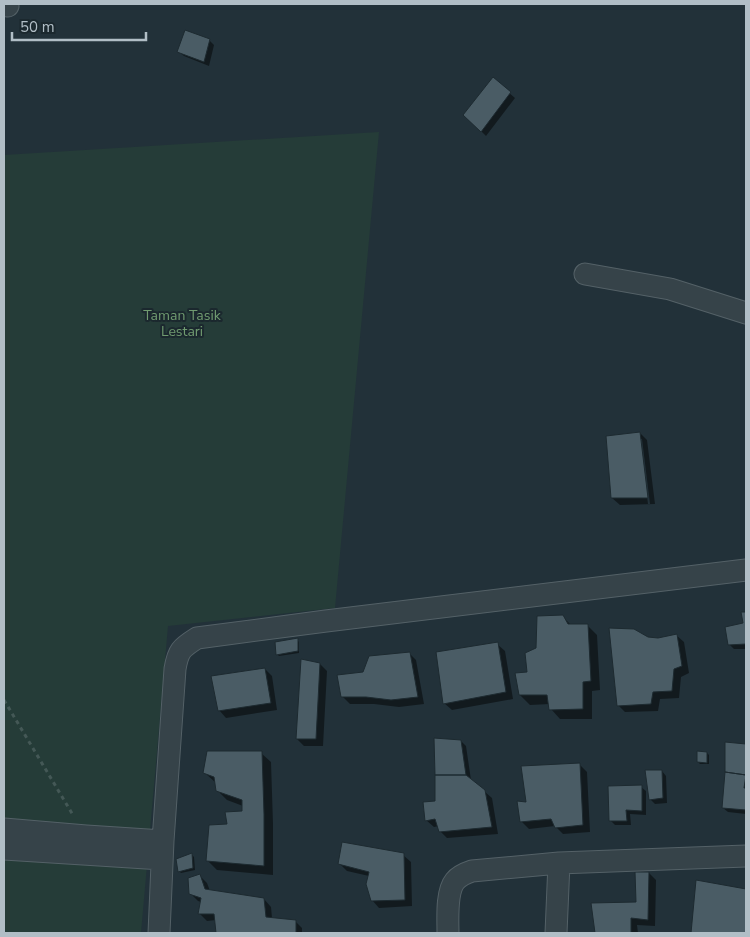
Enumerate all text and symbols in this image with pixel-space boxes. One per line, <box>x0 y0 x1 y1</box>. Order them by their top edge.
scale bar <box>12 10 146 42</box>
text: 50 m <box>20 17 55 37</box>
park label: Taman Tasik Lestari <box>143 306 222 341</box>

